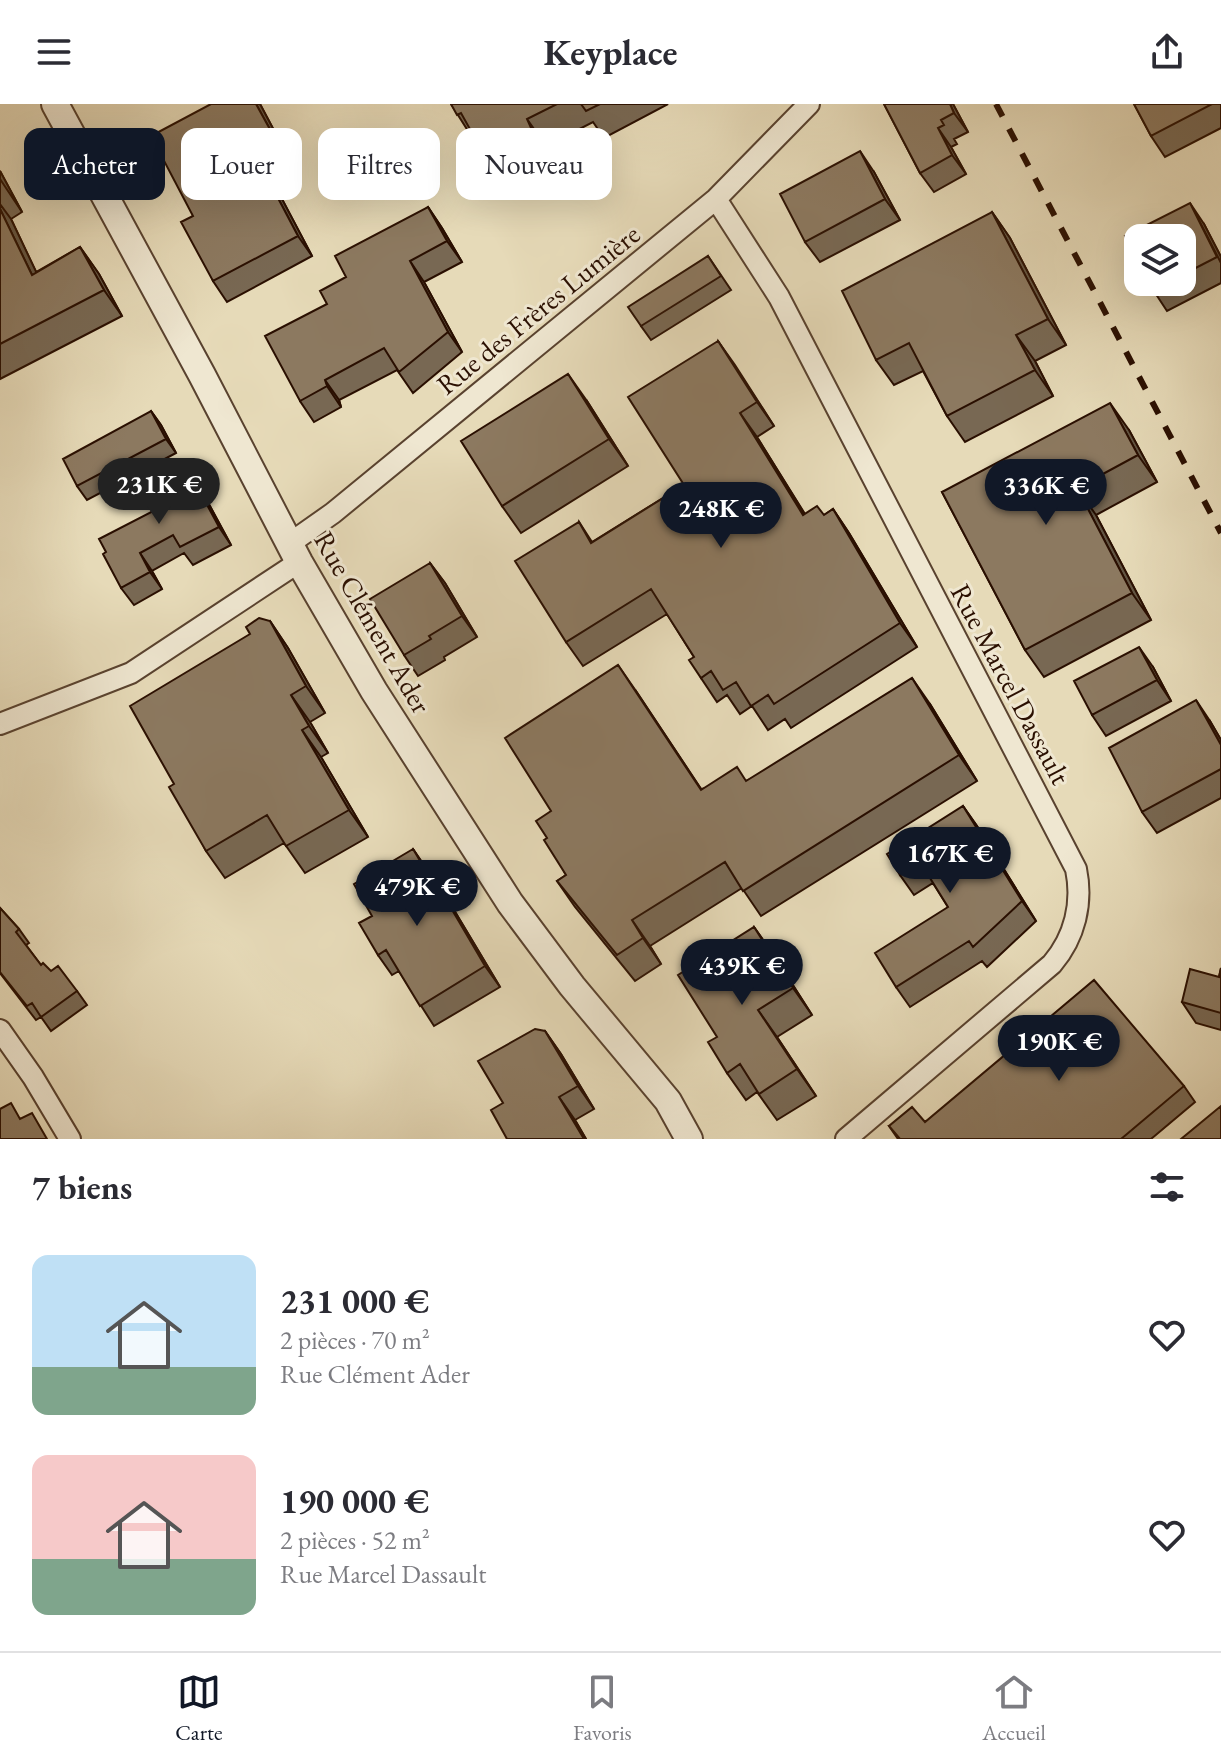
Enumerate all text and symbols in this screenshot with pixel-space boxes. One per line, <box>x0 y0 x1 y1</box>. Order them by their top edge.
text: Keyplace <box>543 29 678 76</box>
icon: menu <box>32 30 76 74</box>
icon: share <box>1145 30 1189 74</box>
chip: Acheter <box>24 128 165 200</box>
chip: Louer <box>181 128 302 200</box>
chip: Filtres <box>318 128 440 200</box>
chip: Nouveau <box>456 128 612 200</box>
street label: Rue des Frères Lumière <box>429 216 647 402</box>
map controls <box>1124 224 1196 296</box>
button: layers <box>1124 224 1196 296</box>
pin: 231K € <box>94 458 224 526</box>
pin: 336K € <box>981 459 1111 527</box>
text: 231K € <box>116 467 202 501</box>
text: 336K € <box>1003 468 1089 502</box>
pin: 248K € <box>656 482 786 550</box>
text: 248K € <box>678 491 764 525</box>
street label: Rue Clément Ader <box>306 524 440 720</box>
street label: Rue Marcel Dassault <box>943 577 1079 791</box>
pin: 167K € <box>885 827 1015 895</box>
text: 167K € <box>907 836 993 870</box>
pin: 479K € <box>352 860 482 928</box>
text: 479K € <box>374 869 460 903</box>
pin: 439K € <box>677 939 807 1007</box>
text: 439K € <box>699 948 785 982</box>
pin: 190K € <box>994 1015 1124 1083</box>
text: 190K € <box>1016 1024 1102 1058</box>
text: 7 biens <box>32 1165 132 1209</box>
icon: filters <box>1145 1165 1189 1209</box>
text: 231 000 € <box>280 1279 429 1323</box>
icon: home <box>96 1287 192 1383</box>
icon: heart <box>1145 1313 1189 1357</box>
text: 2 pièces · 70 m² <box>280 1323 430 1357</box>
text: Rue Clément Ader <box>280 1357 470 1391</box>
text: 190 000 € <box>280 1479 429 1523</box>
icon: home <box>96 1487 192 1583</box>
icon: heart <box>1145 1513 1189 1557</box>
text: 2 pièces · 52 m² <box>280 1523 430 1557</box>
text: Rue Marcel Dassault <box>280 1557 486 1591</box>
tab: Carte <box>175 1670 222 1747</box>
tab: Favoris <box>573 1670 632 1747</box>
tab: Accueil <box>982 1670 1046 1747</box>

